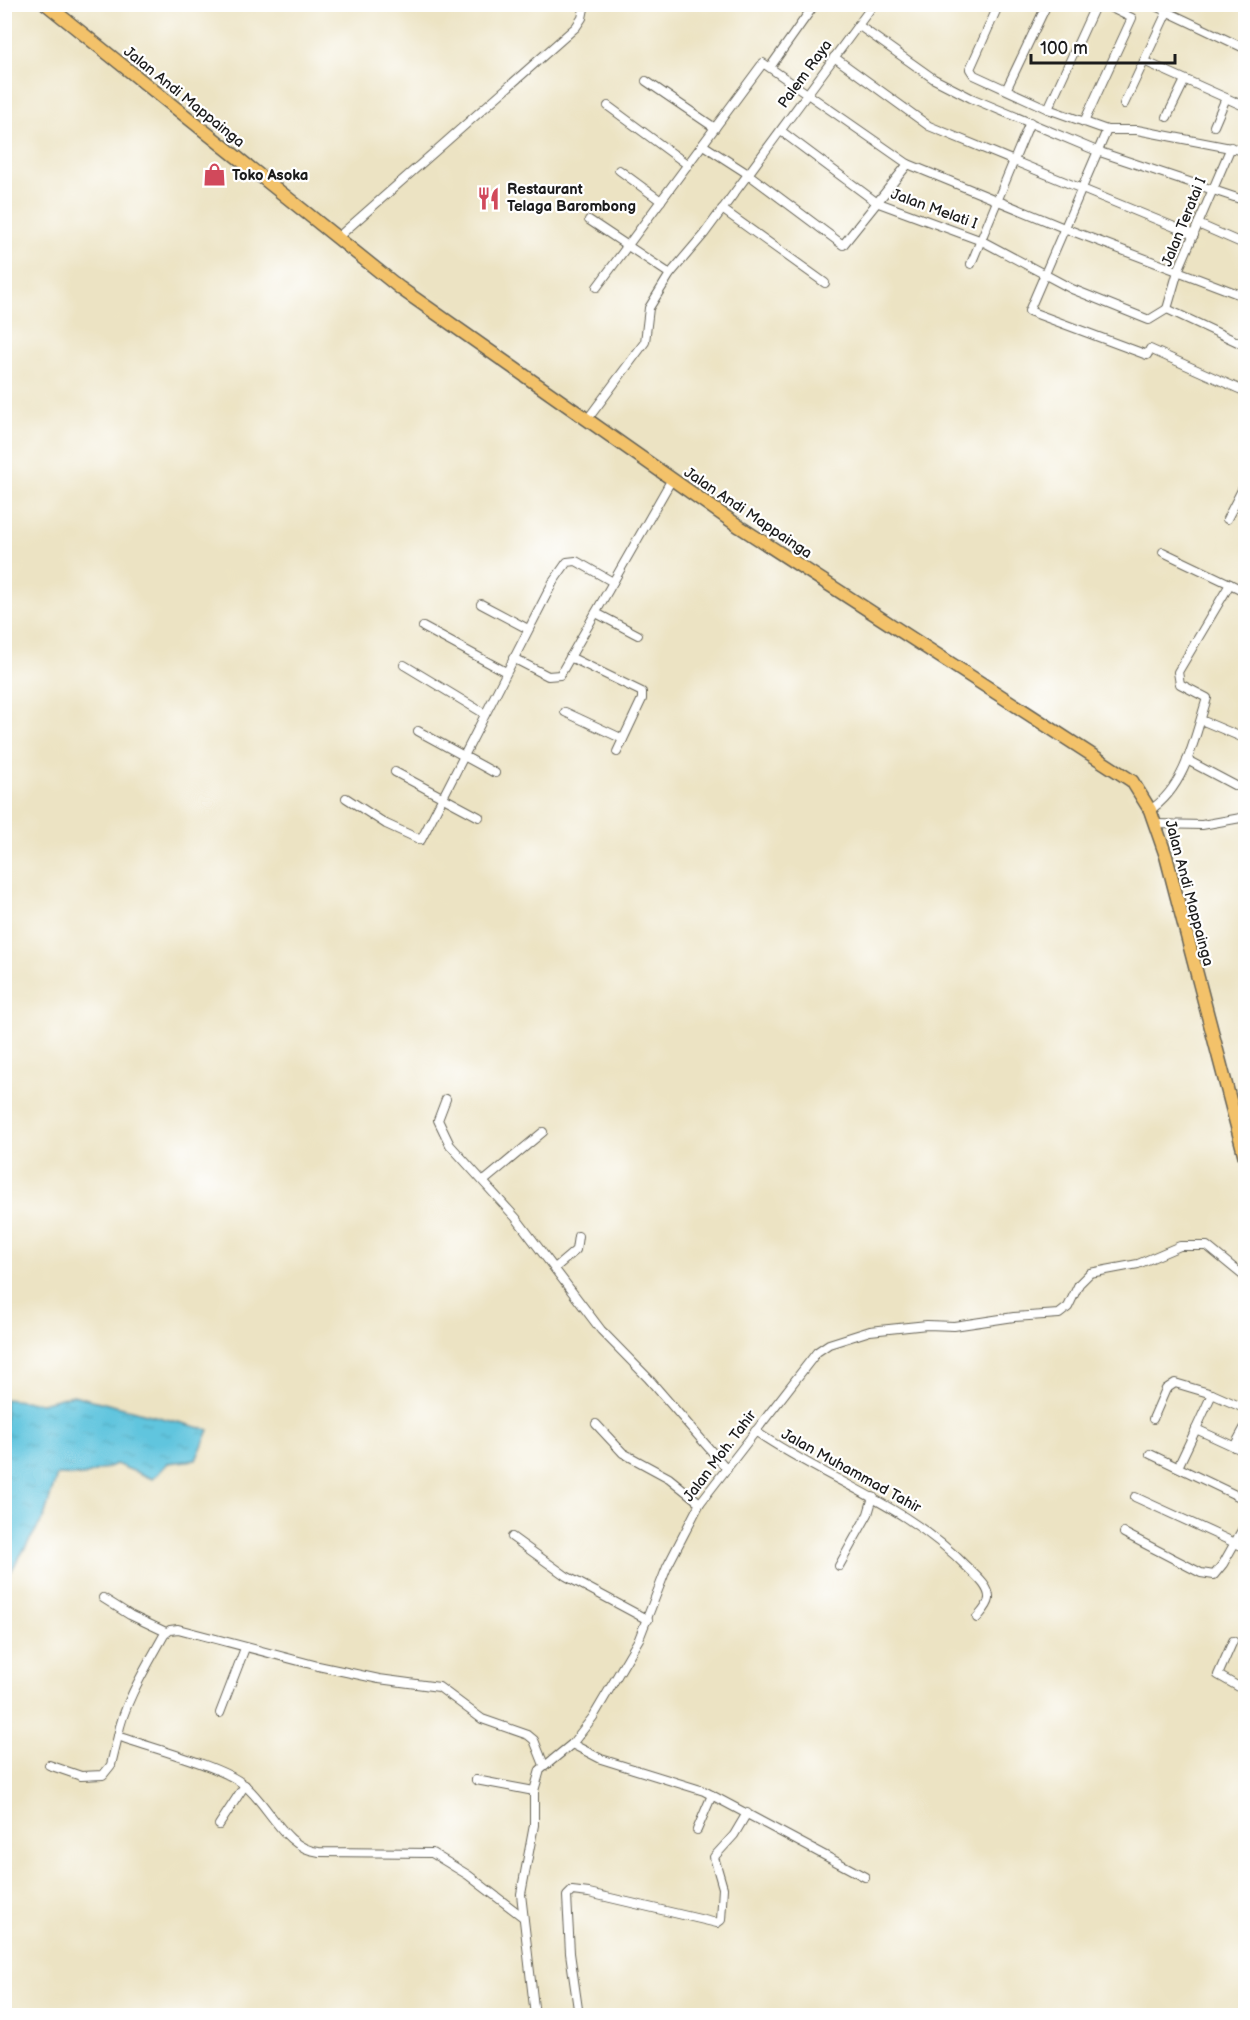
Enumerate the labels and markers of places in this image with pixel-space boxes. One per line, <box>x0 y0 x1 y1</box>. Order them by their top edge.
shop icon: Toko Asoka <box>201 162 227 188</box>
place label: Toko Asoka <box>232 166 308 185</box>
place label: Restaurant Telaga Barombong <box>507 180 636 216</box>
restaurant icon: Restaurant Telaga Barombong <box>476 185 502 211</box>

